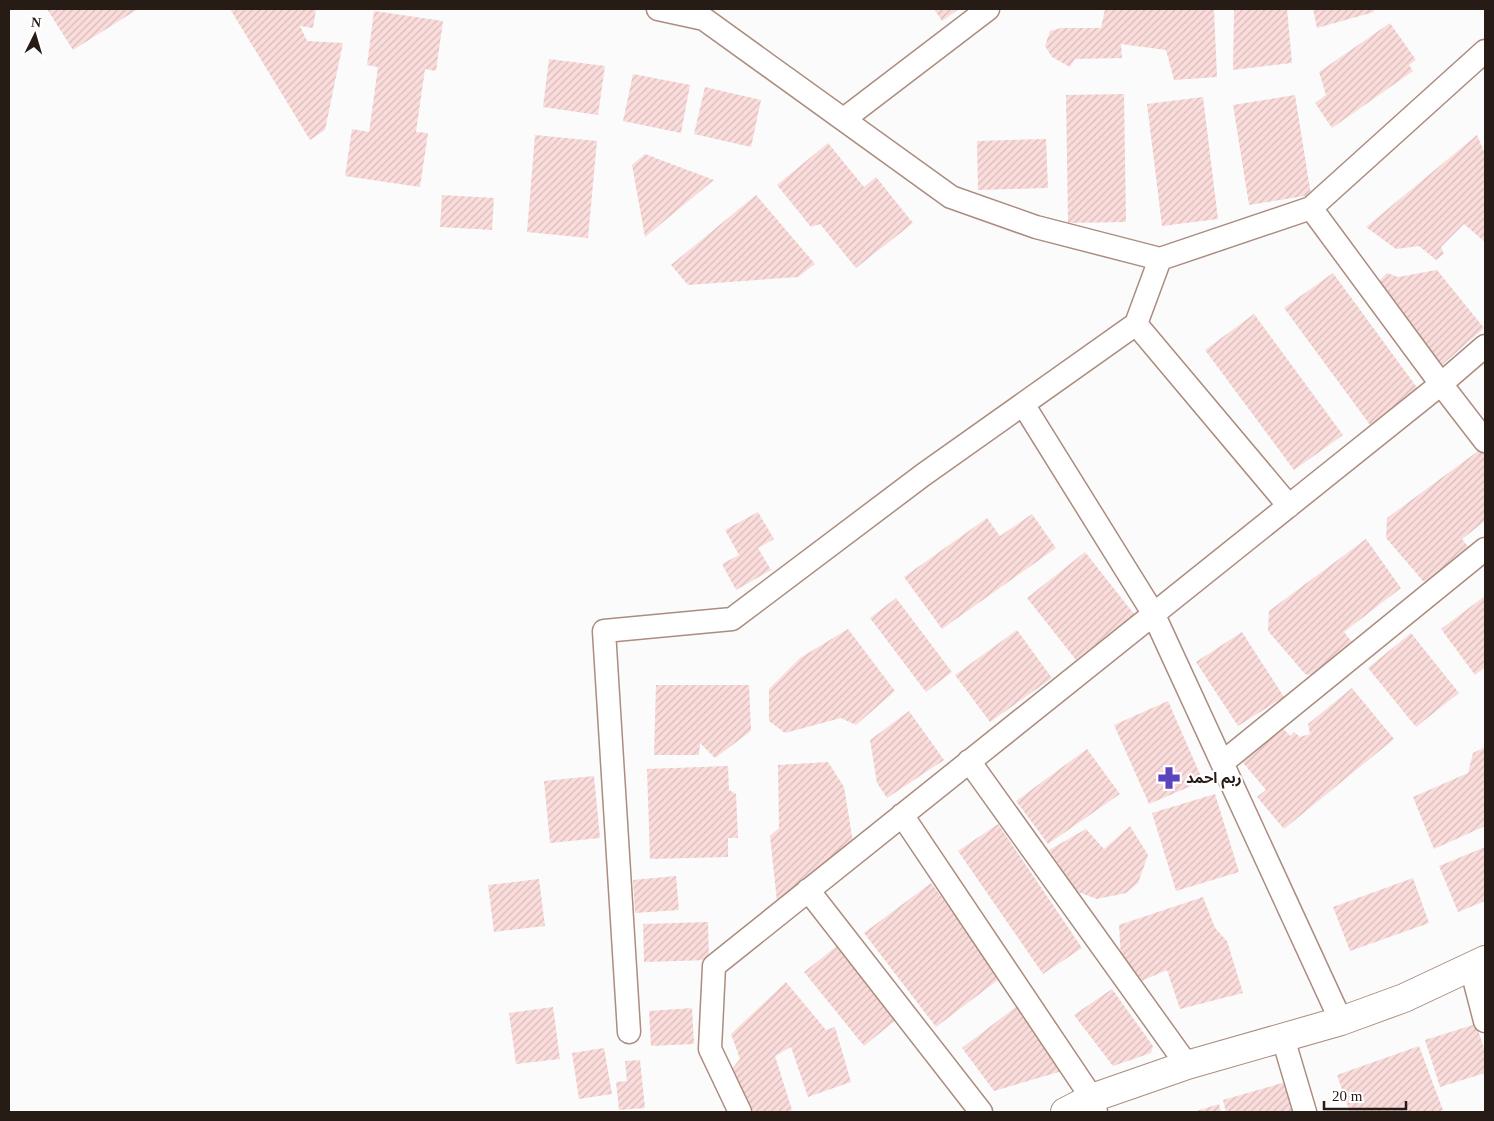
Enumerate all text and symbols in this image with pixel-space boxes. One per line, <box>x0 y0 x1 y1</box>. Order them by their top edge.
north arrow <box>10 10 60 60</box>
text: N <box>30 15 42 30</box>
pharmacy icon: ربم احمد <box>1156 765 1182 791</box>
place label: ربم احمد <box>1186 770 1242 789</box>
scale bar <box>1324 1078 1406 1110</box>
text: 20 m <box>1332 1088 1363 1104</box>

